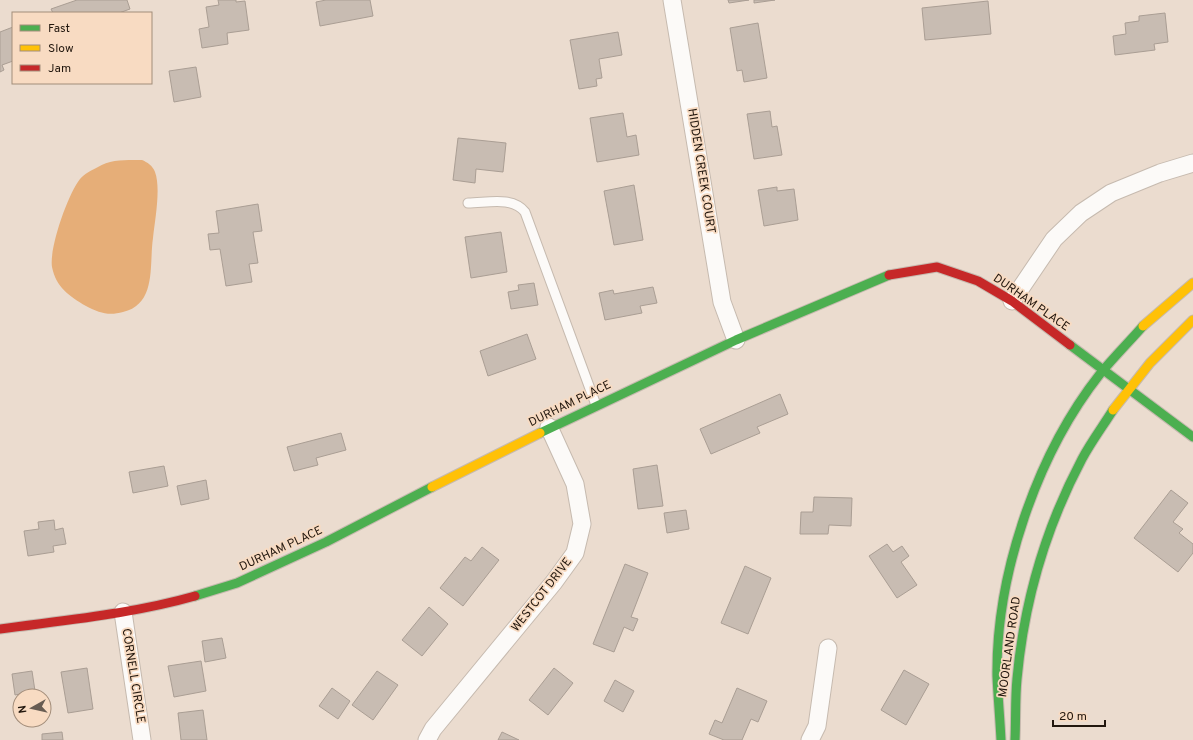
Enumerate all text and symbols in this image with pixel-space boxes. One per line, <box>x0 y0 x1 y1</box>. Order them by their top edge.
legend <box>12 12 152 84</box>
text: Fast <box>48 21 70 37</box>
text: Slow <box>48 41 74 57</box>
text: Jam <box>48 61 71 77</box>
street label: HIDDEN CREEK COURT <box>683 107 719 235</box>
street label: DURHAM PLACE <box>990 271 1072 335</box>
street label: DURHAM PLACE <box>526 377 614 431</box>
street label: DURHAM PLACE <box>237 523 325 575</box>
street label: WESTCOT DRIVE <box>508 555 576 635</box>
street label: MOORLAND ROAD <box>995 596 1025 698</box>
street label: CORNELL CIRCLE <box>118 627 148 725</box>
north arrow <box>12 688 52 728</box>
scale bar <box>1053 702 1105 728</box>
text: N <box>16 704 31 714</box>
text: 20 m <box>1059 709 1087 725</box>

